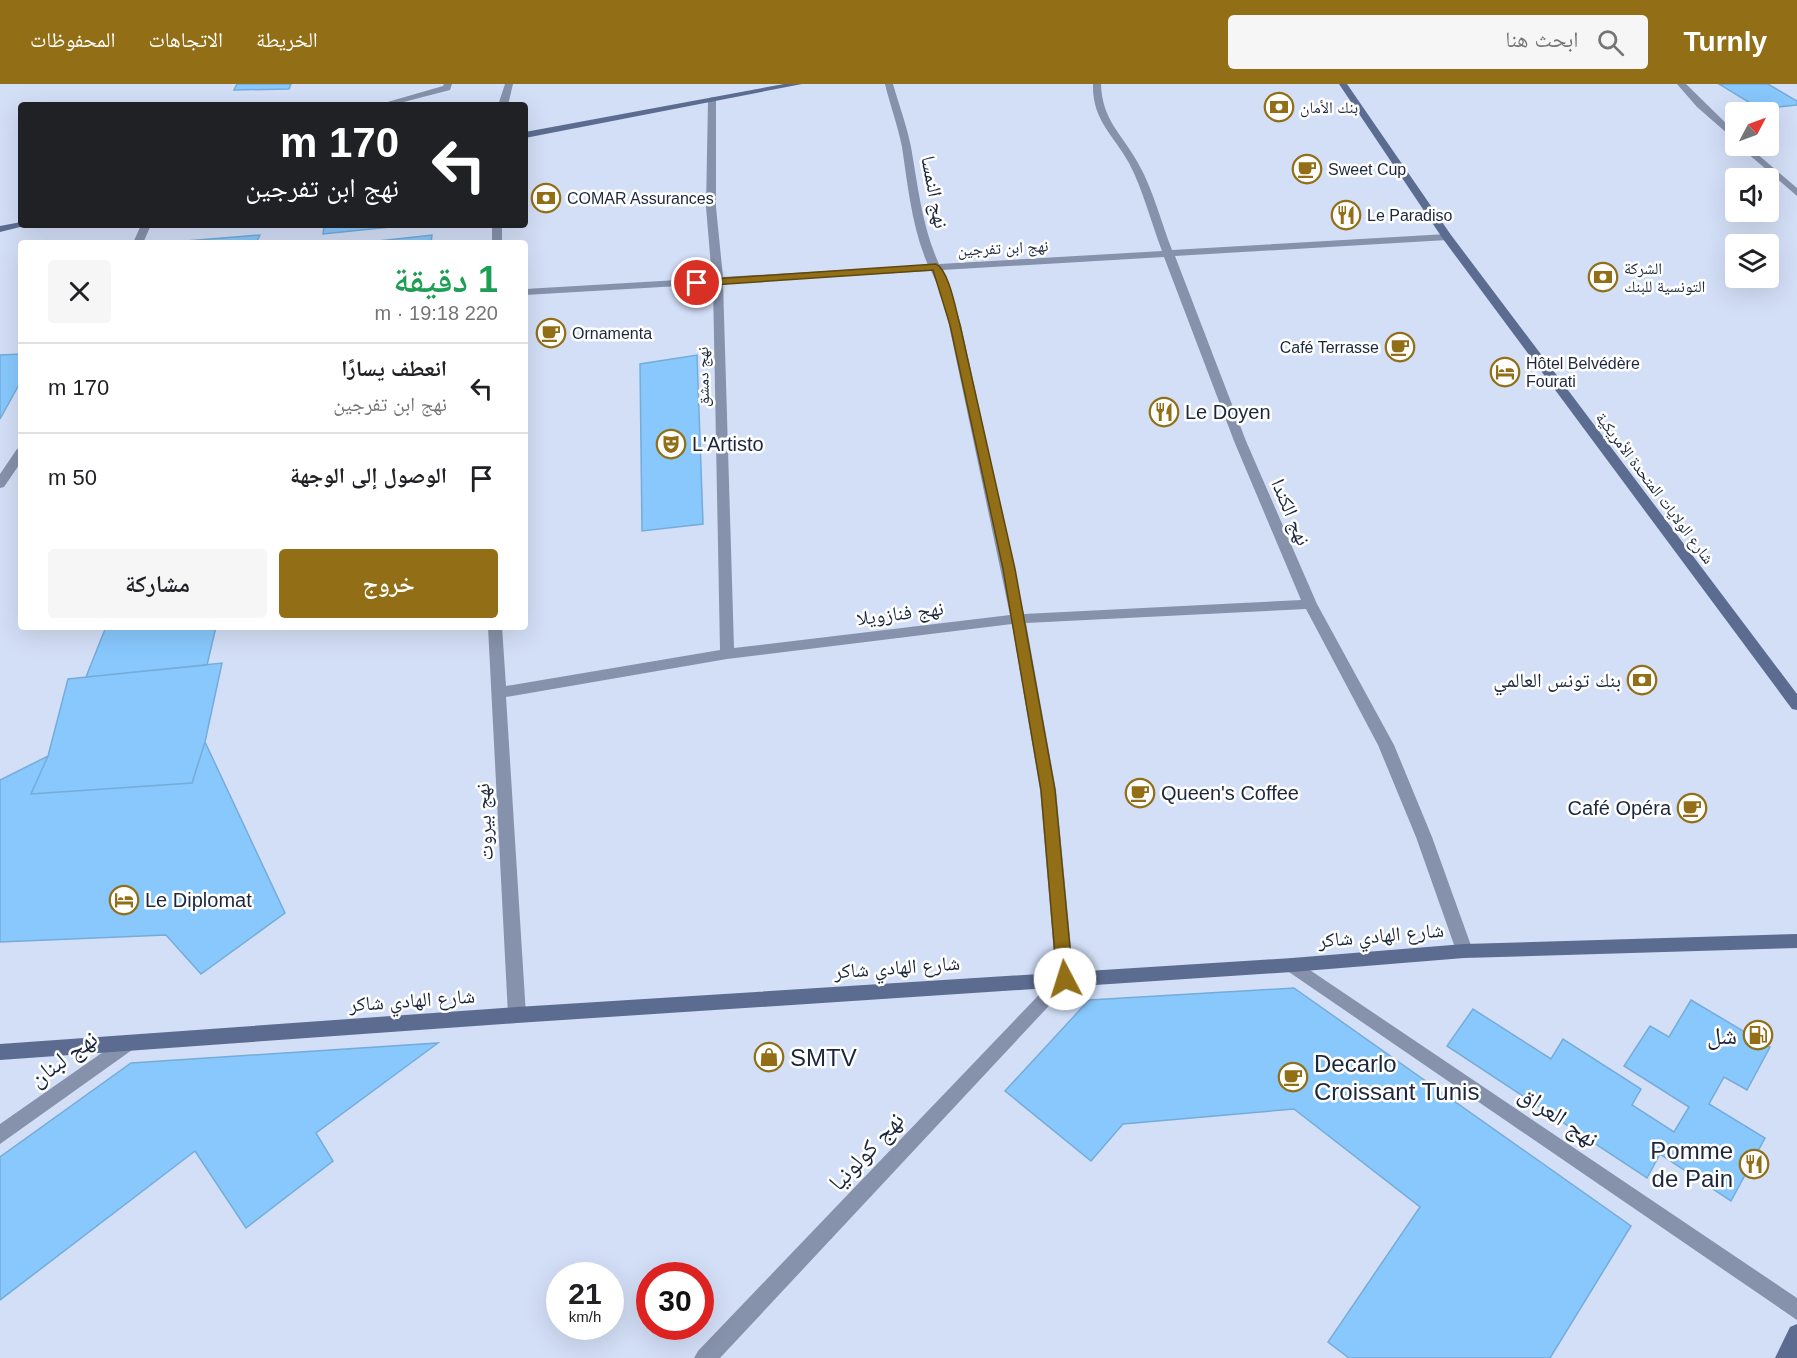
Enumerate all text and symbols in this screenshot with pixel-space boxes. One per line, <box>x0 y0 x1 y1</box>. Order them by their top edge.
search box <box>1228 15 1648 69</box>
icon: search <box>1594 26 1627 59</box>
text: Turnly <box>1684 26 1767 57</box>
text: ابحث هنا <box>1505 27 1579 52</box>
text: المحفوظات <box>30 28 115 51</box>
text: الاتجاهات <box>148 28 223 51</box>
text: الخريطة <box>256 28 318 51</box>
bank icon: بنك الأمان <box>1263 91 1295 123</box>
place label: بنك الأمان <box>1300 99 1358 118</box>
north arrow <box>1725 102 1779 156</box>
map controls <box>1725 102 1779 288</box>
text: 170 m <box>280 119 399 166</box>
icon: left <box>420 126 498 204</box>
cafe icon: Sweet Cup <box>1291 153 1323 185</box>
street label: نهج النمسا <box>915 154 953 231</box>
place label: Sweet Cup <box>1328 161 1406 178</box>
button: sound <box>1725 168 1779 222</box>
text: نهج ابن تفرجين <box>245 173 399 203</box>
bank icon: COMAR Assurances <box>530 182 562 214</box>
place label: COMAR Assurances <box>567 190 714 207</box>
restaurant icon: Le Paradiso <box>1330 199 1362 231</box>
place label: Le Paradiso <box>1367 207 1452 224</box>
button: layers <box>1725 234 1779 288</box>
street label: نهج ابن تفرجين <box>957 237 1049 261</box>
pin <box>671 257 722 308</box>
text: 1 دقيقة <box>393 259 498 300</box>
button: close <box>48 260 111 323</box>
place label: الشركة التونسية للبنك <box>1624 260 1705 296</box>
bank icon: الشركة التونسية للبنك <box>1587 261 1619 293</box>
icon: arrive <box>680 266 713 299</box>
text: 220 m · 19:18 <box>375 302 498 324</box>
cafe icon: Ornamenta <box>535 317 567 349</box>
place label: Ornamenta <box>572 325 652 342</box>
cafe icon: Café Terrasse <box>1384 331 1416 363</box>
place label: Café Terrasse <box>1280 339 1379 356</box>
street label: نهج دمشق <box>694 347 714 407</box>
place label: Hôtel Belvédère Fourati <box>1526 355 1640 390</box>
text: انعطف يسارًا <box>341 356 447 381</box>
hotel icon: Hôtel Belvédère Fourati <box>1489 356 1521 388</box>
icon: left <box>465 372 498 405</box>
text: 170 m <box>48 375 109 400</box>
text: نهج ابن تفرجين <box>333 393 447 415</box>
restaurant icon: Le Doyen <box>1148 396 1180 428</box>
place label: Le Doyen <box>1185 401 1271 423</box>
street label: شارع الولايات المتحدة الأمريكية <box>1591 409 1717 568</box>
theatre icon: L'Artisto <box>655 428 687 460</box>
place label: L'Artisto <box>692 433 764 455</box>
icon: arrive <box>465 462 498 495</box>
text: الوصول إلى الوجهة <box>290 463 447 488</box>
text: 50 m <box>48 465 97 490</box>
street label: نهج الكندا <box>1265 475 1315 549</box>
button: مشاركة <box>48 549 267 618</box>
button: خروج <box>279 549 498 618</box>
street label: نهج فنازويلا <box>855 597 945 631</box>
bank icon: بنك تونس العالمي <box>1626 664 1658 696</box>
place label: بنك تونس العالمي <box>1493 669 1621 696</box>
cafe icon: Queen's Coffee <box>1124 777 1156 809</box>
place label: Queen's Coffee <box>1161 782 1299 804</box>
street label: نهج بيروت <box>471 783 499 861</box>
cafe icon: Café Opéra <box>1676 792 1708 824</box>
place label: Café Opéra <box>1568 797 1672 819</box>
hotel icon: Le Diplomat <box>108 884 140 916</box>
place label: Le Diplomat <box>145 889 252 911</box>
street label: شارع الهادي شاكر <box>1316 919 1445 957</box>
position arrow <box>1033 947 1097 1011</box>
street label: شارع الهادي شاكر <box>832 952 961 988</box>
street label: شارع الهادي شاكر <box>347 985 476 1021</box>
fuel station icon: شل <box>1742 1019 1774 1051</box>
place label: شل <box>1707 1022 1737 1050</box>
street label: نهج لبنان <box>24 1024 104 1093</box>
shop icon: SMTV <box>753 1041 785 1073</box>
place label: SMTV <box>790 1044 857 1071</box>
place label: Decarlo Croissant Tunis <box>1314 1050 1479 1105</box>
cafe icon: Decarlo Croissant Tunis <box>1277 1061 1309 1093</box>
street label: نهج العراق <box>1513 1080 1604 1154</box>
street label: نهج كولونيا <box>823 1106 910 1197</box>
place label: Pomme de Pain <box>1650 1137 1733 1192</box>
restaurant icon: Pomme de Pain <box>1738 1148 1770 1180</box>
speed limit sign: 30 <box>636 1262 714 1340</box>
text: 21 <box>568 1277 602 1310</box>
text: km/h <box>569 1308 601 1325</box>

